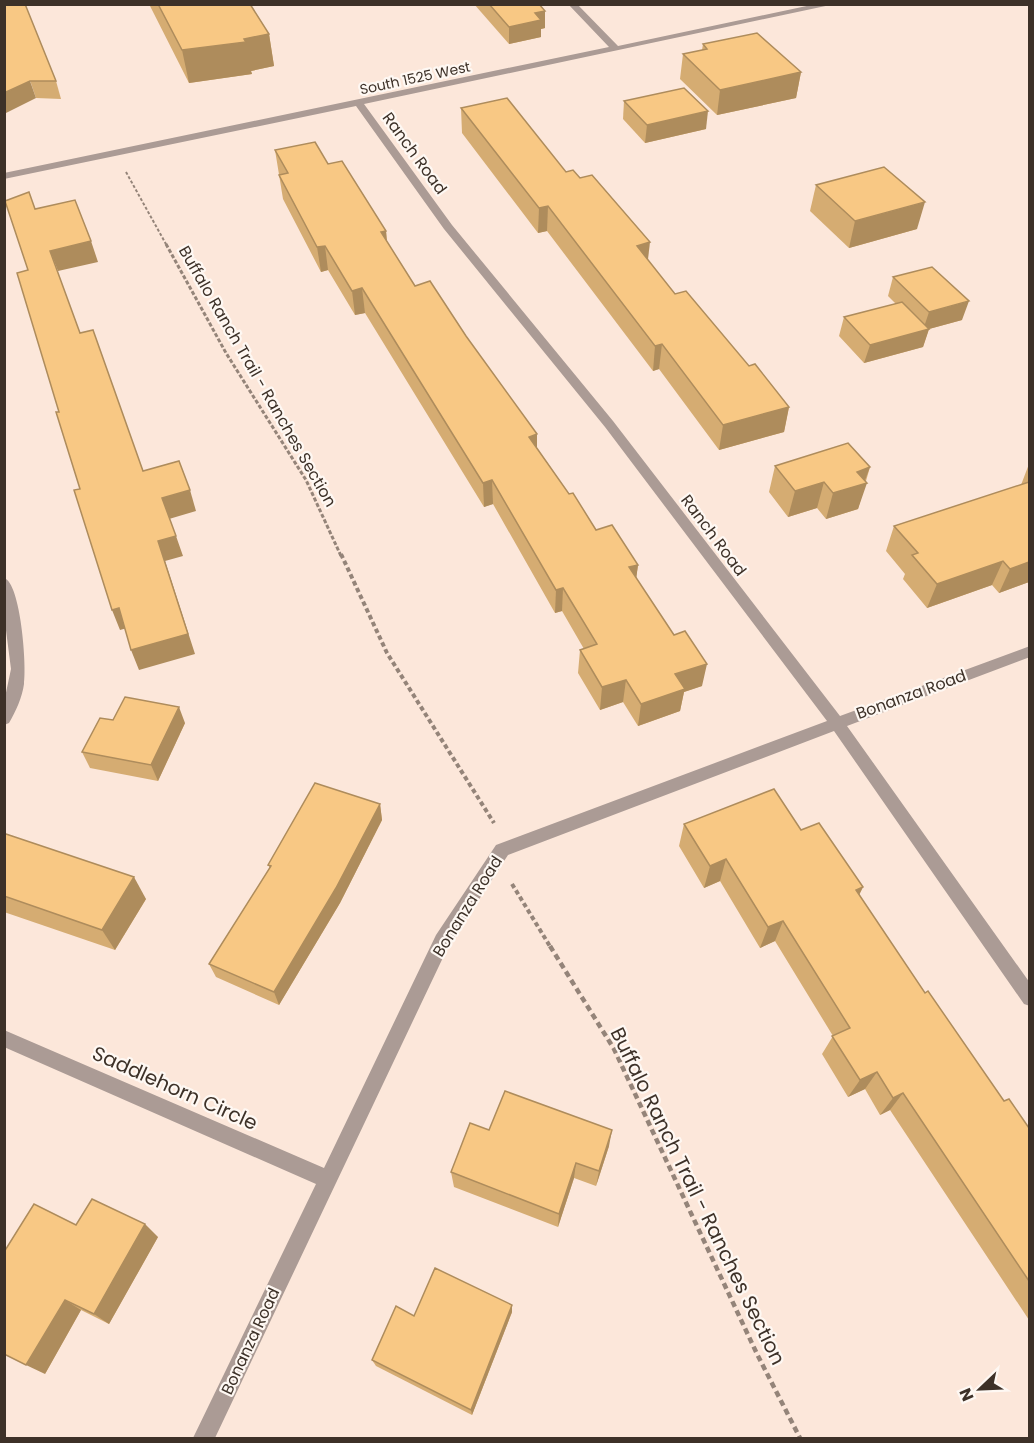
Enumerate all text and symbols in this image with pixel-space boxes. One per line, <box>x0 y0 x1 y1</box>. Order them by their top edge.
street label: South 1525 West <box>358 57 472 99</box>
street label: Ranch Road <box>377 107 452 199</box>
street label: Buffalo Ranch Trail - Ranches Section <box>173 241 342 511</box>
street label: Ranch Road <box>675 490 752 581</box>
street label: Bonanza Road <box>853 664 969 725</box>
street label: Bonanza Road <box>427 851 508 961</box>
street label: Buffalo Ranch Trail - Ranches Section <box>604 1022 792 1370</box>
street label: Saddlehorn Circle <box>88 1039 262 1137</box>
street label: Bonanza Road <box>216 1284 285 1398</box>
north arrow <box>950 1359 1010 1419</box>
text: N <box>954 1385 980 1405</box>

